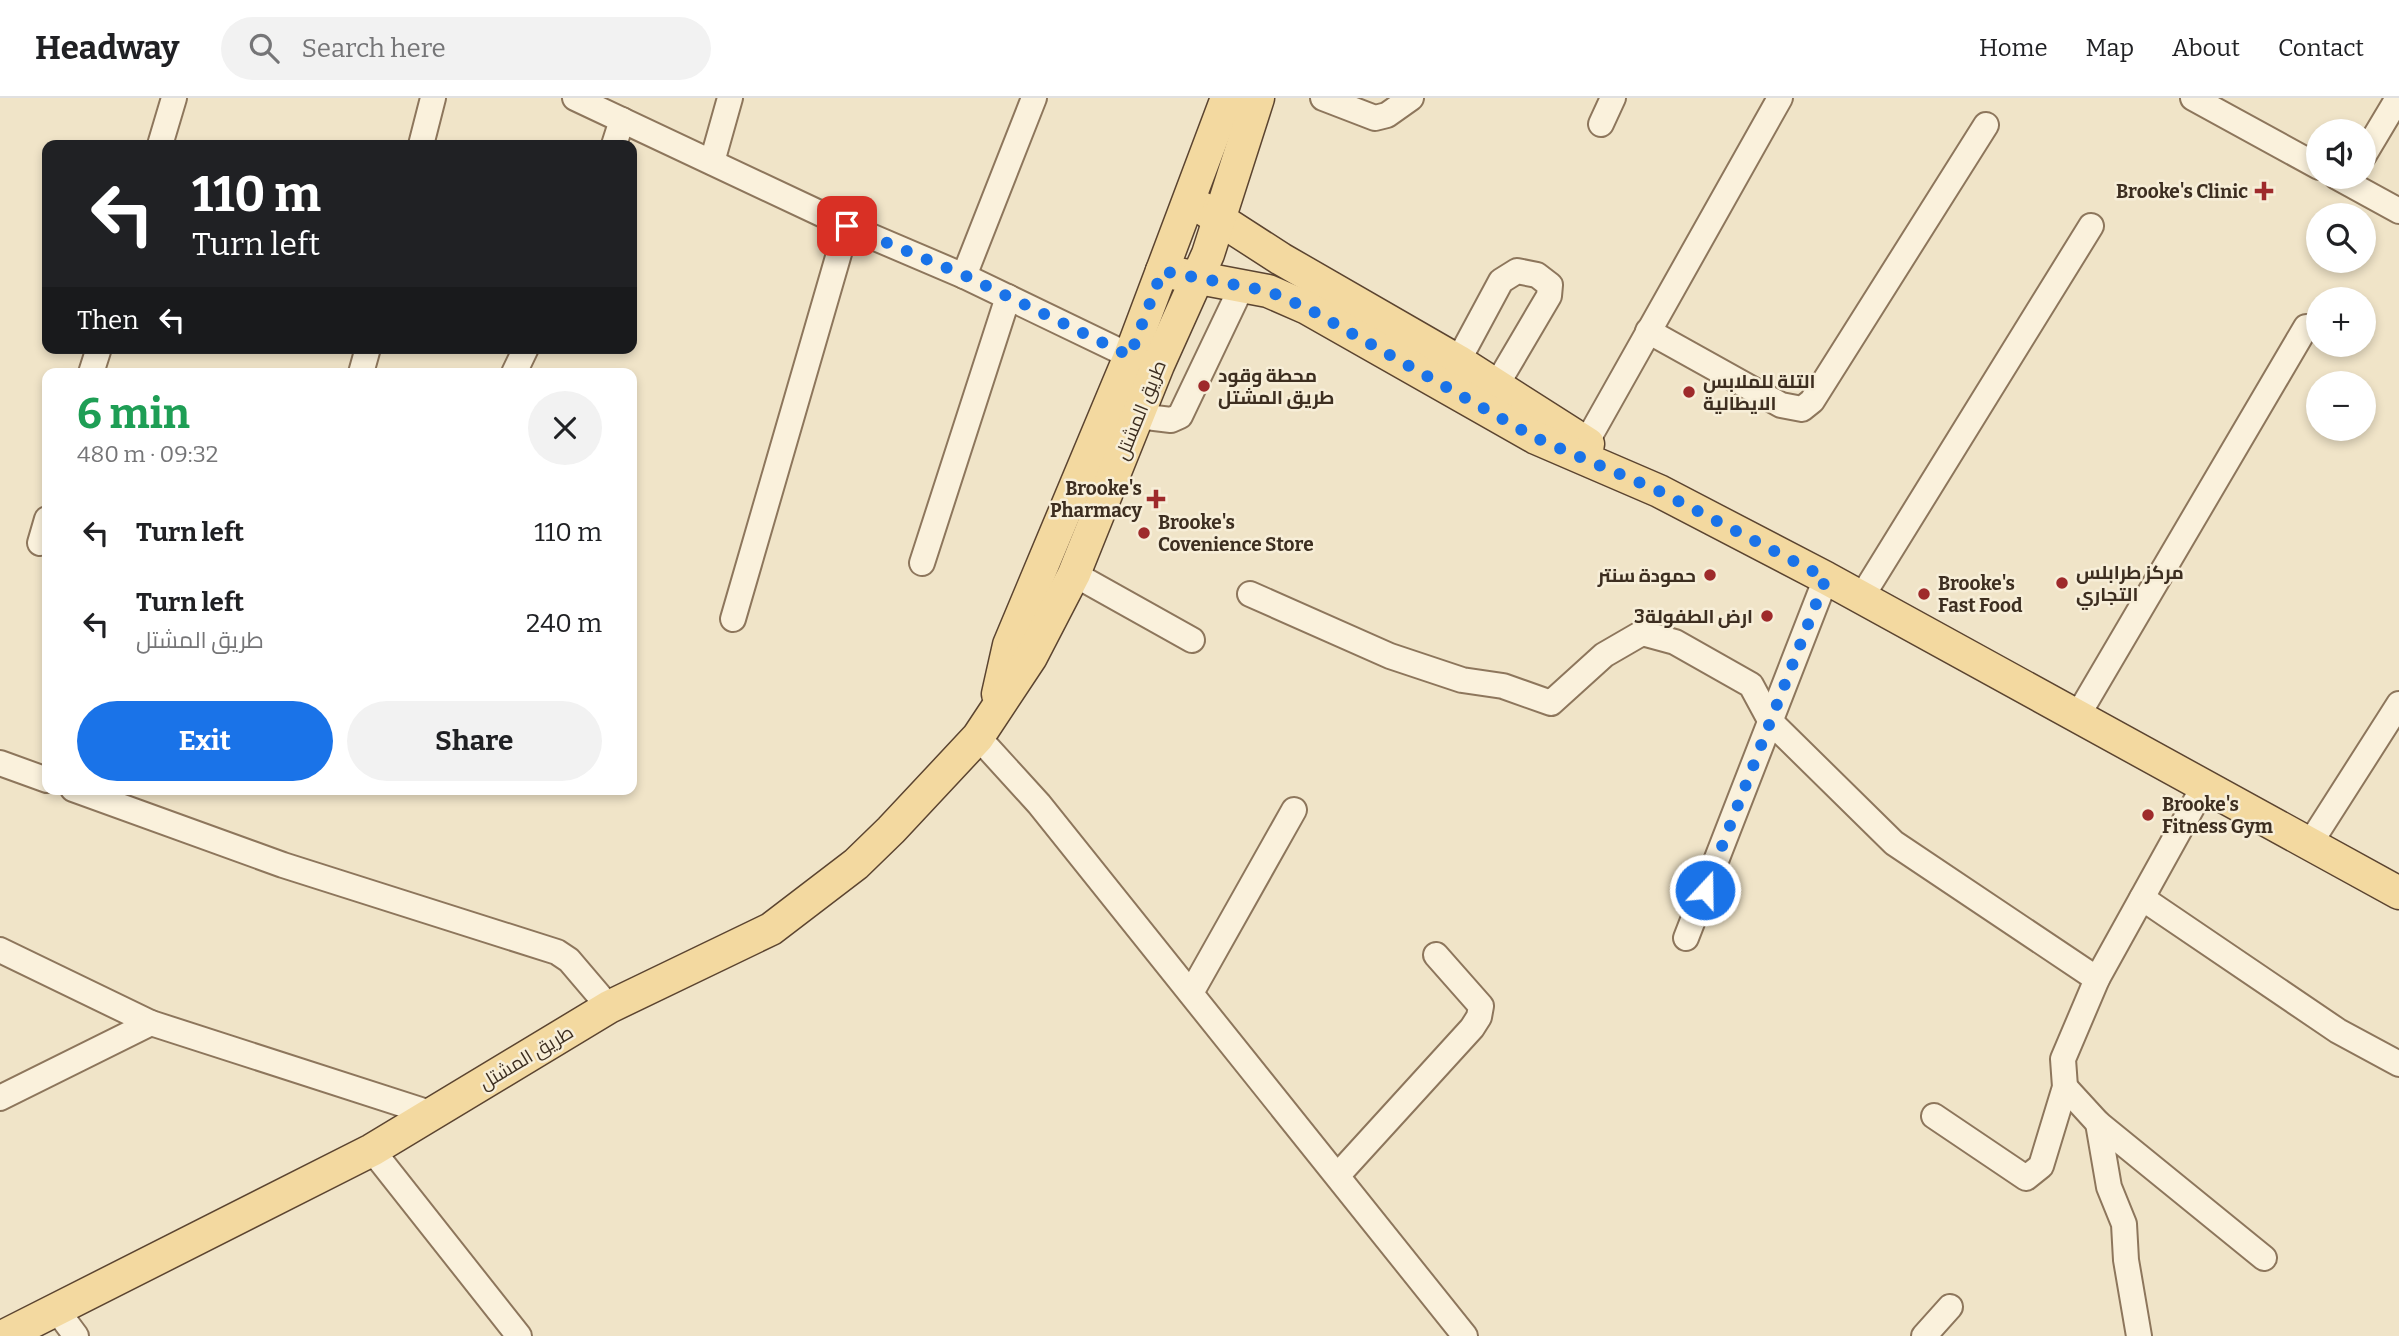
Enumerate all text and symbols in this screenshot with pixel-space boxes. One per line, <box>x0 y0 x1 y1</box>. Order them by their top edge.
search box <box>221 17 711 80</box>
text: Headway <box>35 28 179 68</box>
icon: search <box>245 29 283 67</box>
text: Search here <box>301 33 446 64</box>
text: Home <box>1979 34 2048 62</box>
text: Map <box>2086 34 2134 62</box>
text: About <box>2172 34 2240 62</box>
text: Contact <box>2278 34 2364 62</box>
map controls <box>2306 119 2376 441</box>
button: sound <box>2306 119 2376 189</box>
text: 110 m <box>192 165 321 224</box>
icon: left <box>77 168 168 259</box>
place label: Brooke's Clinic <box>2116 180 2248 203</box>
marker: Brooke's Clinic <box>2254 181 2274 201</box>
pin <box>817 196 877 256</box>
button: search <box>2306 203 2376 273</box>
icon: arrive <box>828 207 866 245</box>
text: Turn left <box>192 225 320 263</box>
button: + <box>2306 287 2376 357</box>
icon: left <box>153 301 191 339</box>
text: Then <box>77 305 139 336</box>
street label: طريق المشتل <box>1110 357 1172 464</box>
place label: محطة وقود طريق المشتل <box>1218 364 1334 409</box>
place label: التلة للملابس الايطالية <box>1703 370 1816 415</box>
button: − <box>2306 371 2376 441</box>
marker: محطة وقود طريق المشتل <box>1196 378 1212 394</box>
marker: التلة للملابس الايطالية <box>1681 384 1697 400</box>
text: 6 min <box>77 389 190 439</box>
button: close <box>528 391 602 465</box>
text: 480 m · 09:32 <box>77 440 218 468</box>
place label: Brooke's Pharmacy <box>1050 477 1142 522</box>
marker: Brooke's Pharmacy <box>1148 491 1164 507</box>
place label: Brooke's Covenience Store <box>1158 511 1314 556</box>
icon: left <box>77 514 115 552</box>
text: Turn left <box>136 517 244 548</box>
text: 110 m <box>534 517 602 548</box>
marker: Brooke's Covenience Store <box>1136 525 1152 541</box>
place label: مركز طرابلس التجاري <box>2076 561 2184 610</box>
place label: حمودة سنتر <box>1597 564 1696 587</box>
marker: حمودة سنتر <box>1702 567 1718 583</box>
place label: Brooke's Fast Food <box>1938 572 2023 617</box>
marker: مركز طرابلس التجاري <box>2054 575 2070 591</box>
marker: Brooke's Fast Food <box>1916 586 1932 602</box>
text: Turn left <box>136 587 244 618</box>
icon: left <box>77 605 115 643</box>
place label: ارض الطفولة3 <box>1634 605 1753 628</box>
text: 240 m <box>526 608 602 639</box>
marker: ارض الطفولة3 <box>1759 608 1775 624</box>
text: طريق المشتل <box>136 626 264 654</box>
button: Exit <box>77 701 333 781</box>
button: Share <box>347 701 602 781</box>
place label: Brooke's Fitness Gym <box>2162 793 2273 838</box>
marker: Brooke's Fitness Gym <box>2140 807 2156 823</box>
position arrow <box>1668 853 1742 927</box>
street label: طريق المشتل <box>475 1020 578 1095</box>

